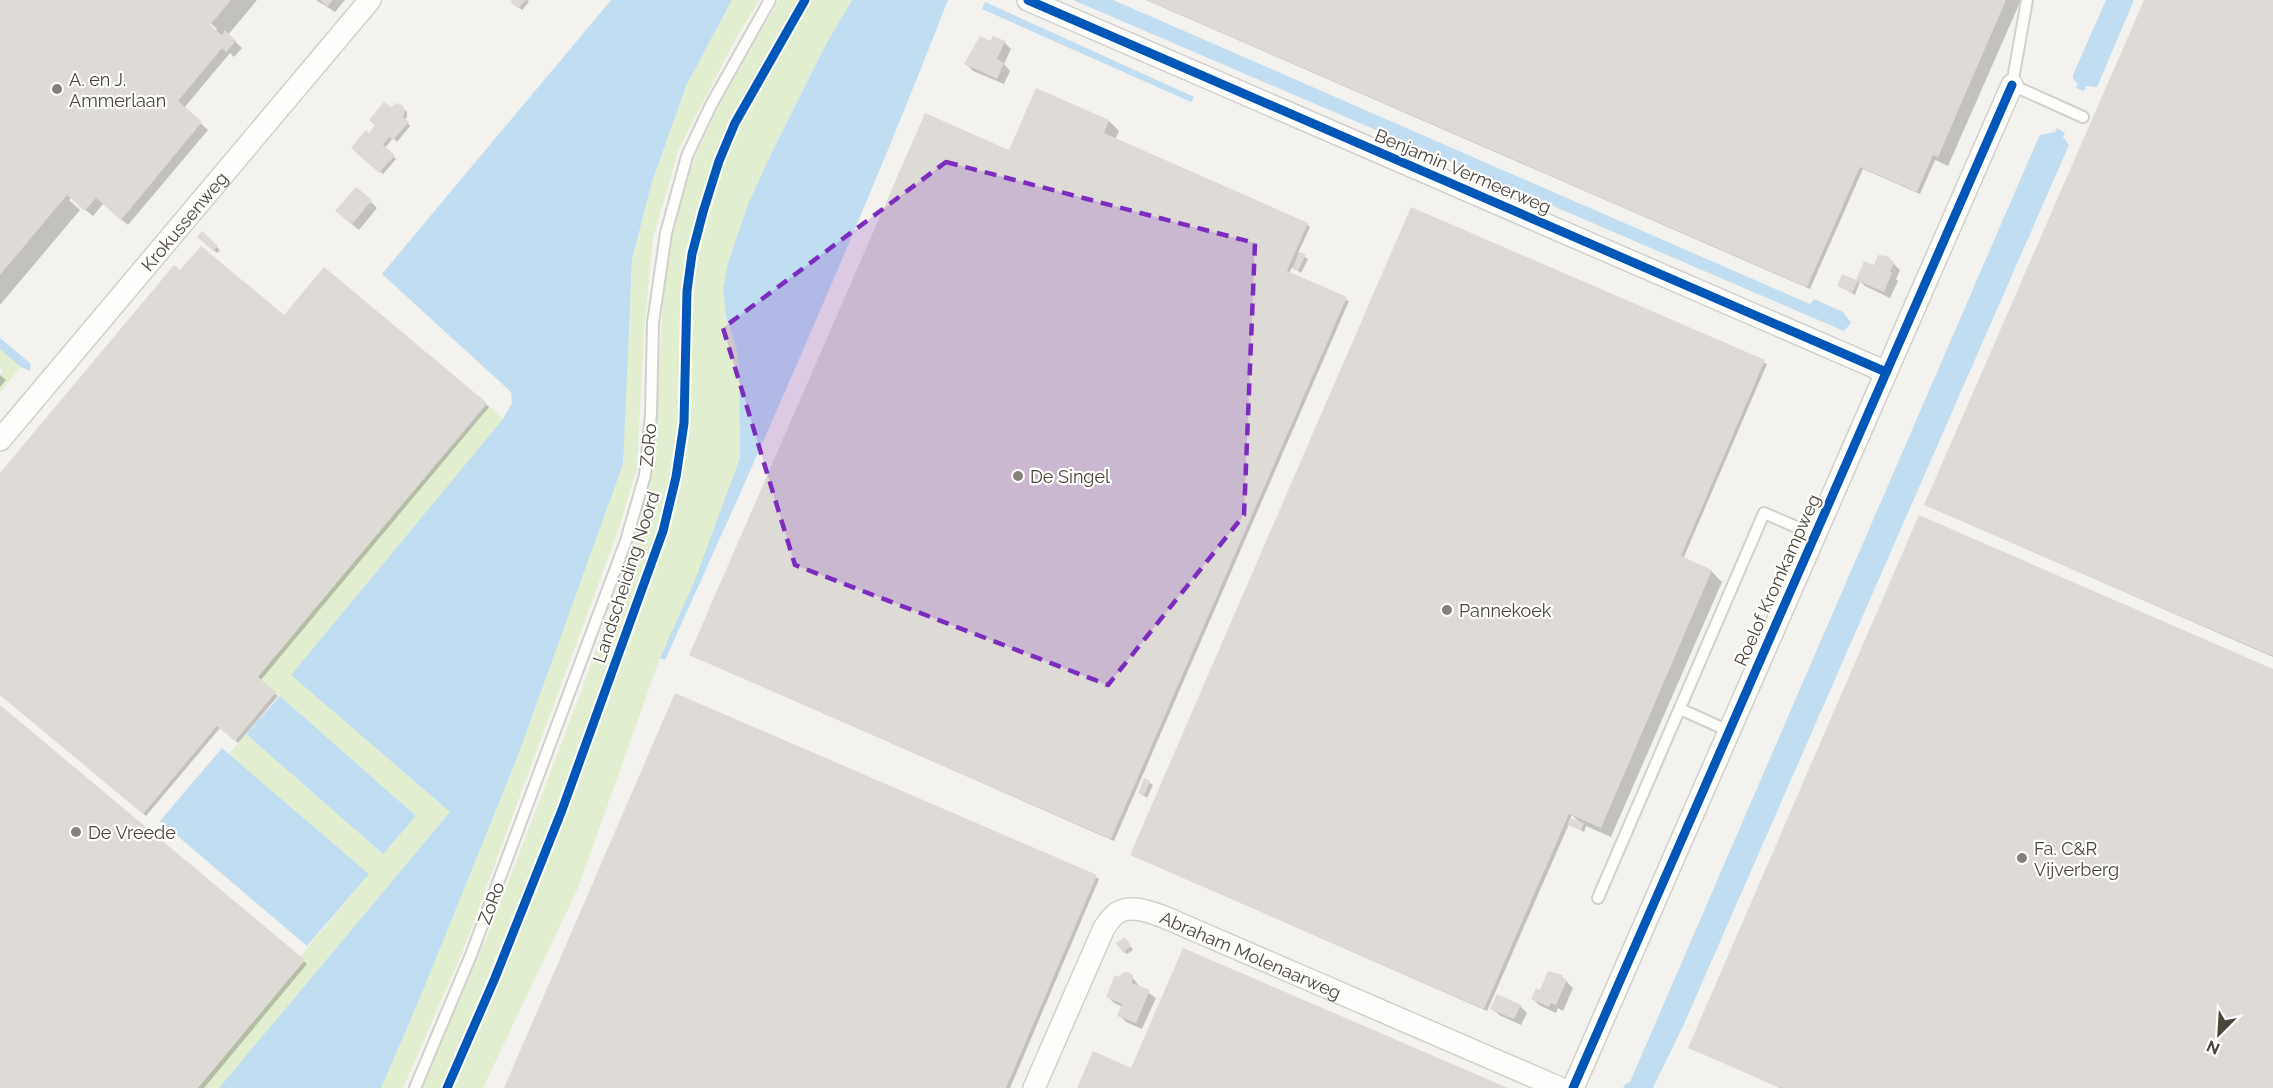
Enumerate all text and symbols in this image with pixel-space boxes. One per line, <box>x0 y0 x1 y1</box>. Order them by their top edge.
place label: A. en J. Ammerlaan <box>69 69 166 111</box>
marker: A. en J. Ammerlaan <box>50 82 64 96</box>
street label: Benjamin Vermeerweg <box>1372 124 1554 218</box>
street label: Krokussenweg <box>136 167 232 275</box>
street label: ZoRo <box>636 422 660 468</box>
place label: De Singel <box>1030 466 1110 487</box>
marker: De Singel <box>1011 469 1025 483</box>
street label: Landscheiding Noord <box>588 488 664 666</box>
street label: Roelof Kromkampweg <box>1730 491 1824 669</box>
place label: Pannekoek <box>1459 600 1552 621</box>
marker: Pannekoek <box>1440 603 1454 617</box>
place label: De Vreede <box>88 822 176 843</box>
marker: De Vreede <box>69 825 83 839</box>
place label: Fa. C&R Vijverberg <box>2034 838 2119 880</box>
marker: Fa. C&R Vijverberg <box>2015 851 2029 865</box>
street label: ZoRo <box>473 879 509 927</box>
street label: Abraham Molenaarweg <box>1157 906 1345 1003</box>
north arrow <box>2189 1004 2249 1064</box>
text: N <box>2204 1036 2223 1058</box>

